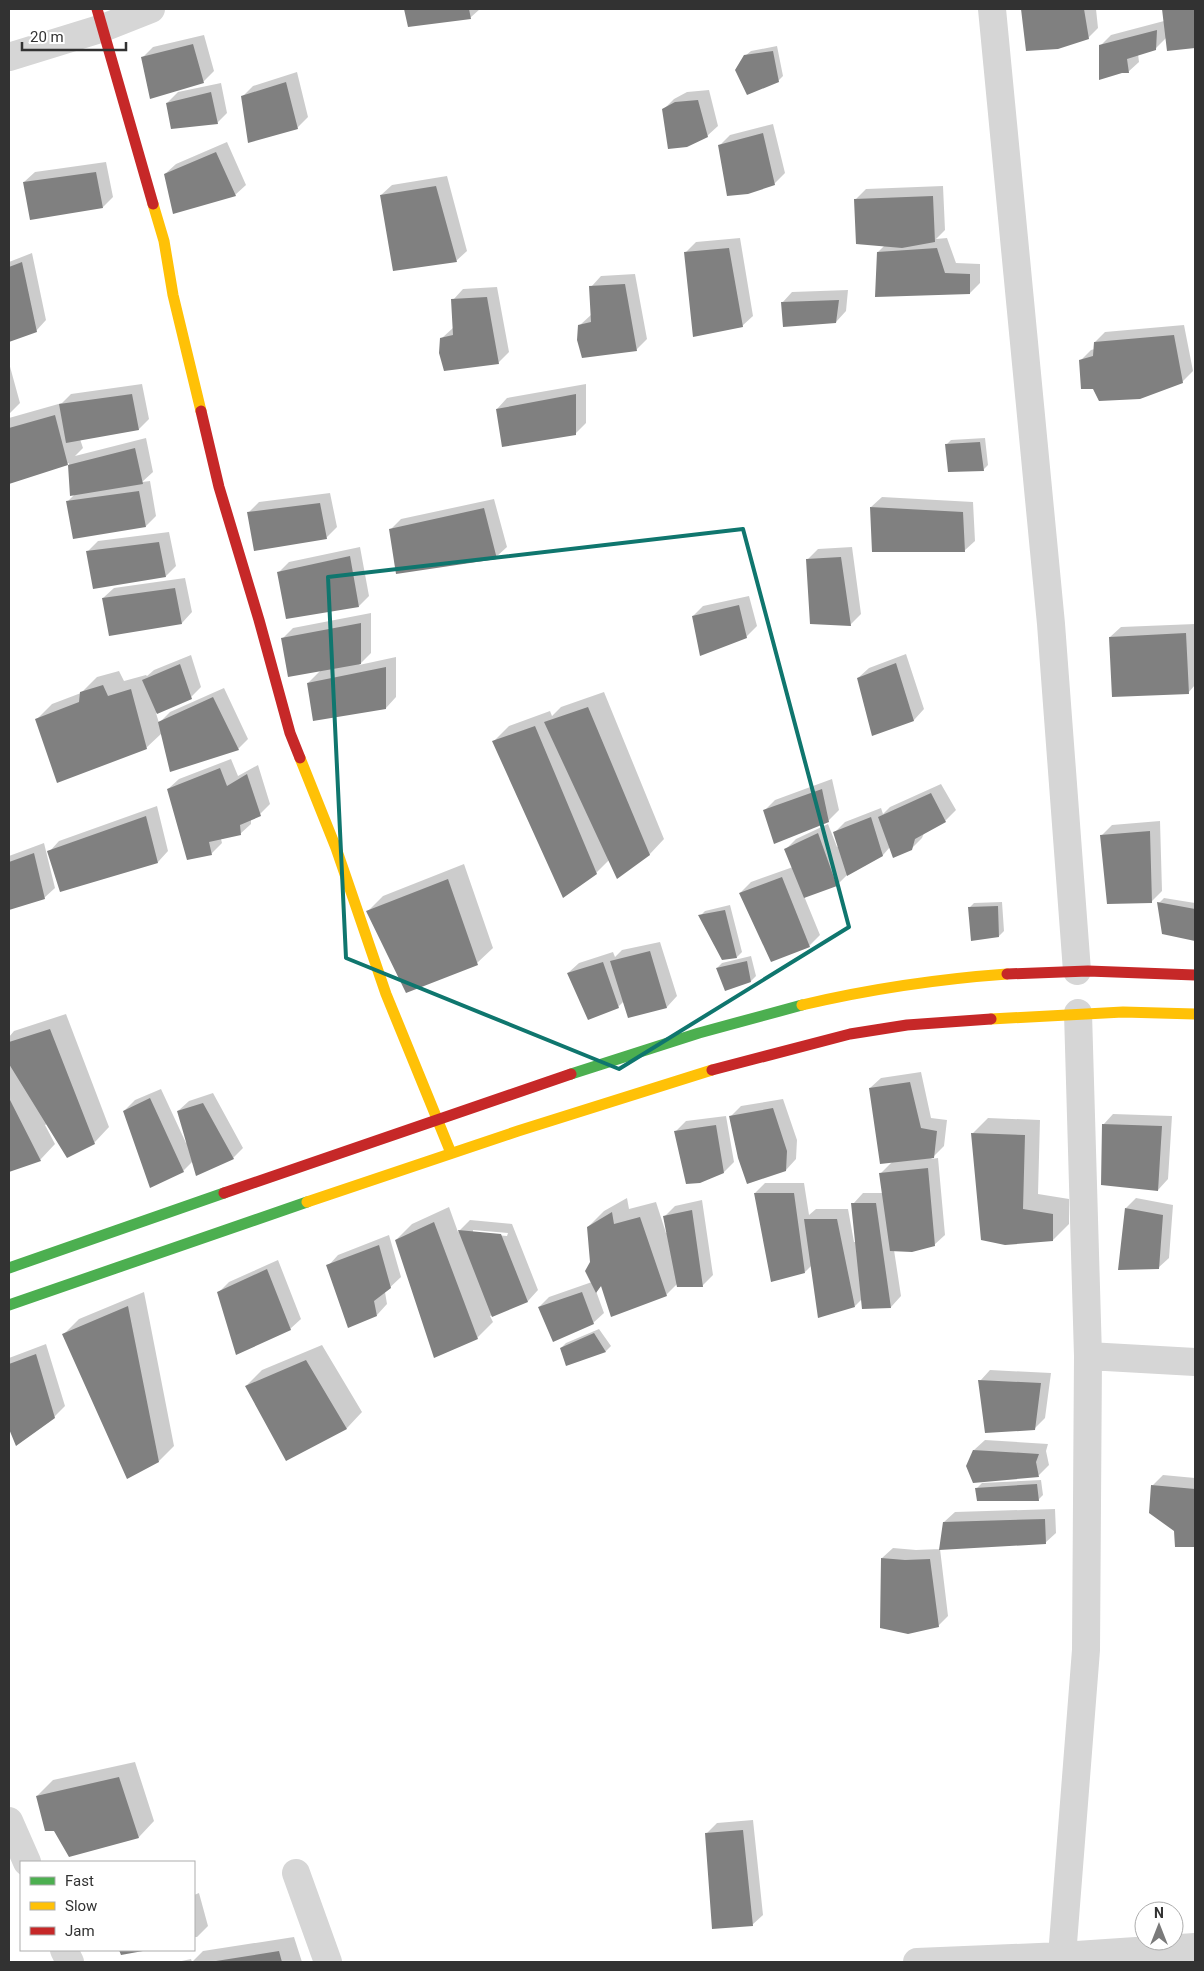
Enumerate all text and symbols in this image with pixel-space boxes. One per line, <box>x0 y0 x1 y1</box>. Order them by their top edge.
scale bar <box>22 20 126 52</box>
text: 20 m <box>30 28 64 46</box>
legend <box>20 1861 195 1951</box>
text: Fast <box>65 1872 94 1890</box>
text: Slow <box>65 1897 97 1915</box>
north arrow <box>1134 1901 1184 1951</box>
text: N <box>1154 1905 1164 1921</box>
text: Jam <box>65 1922 95 1940</box>

